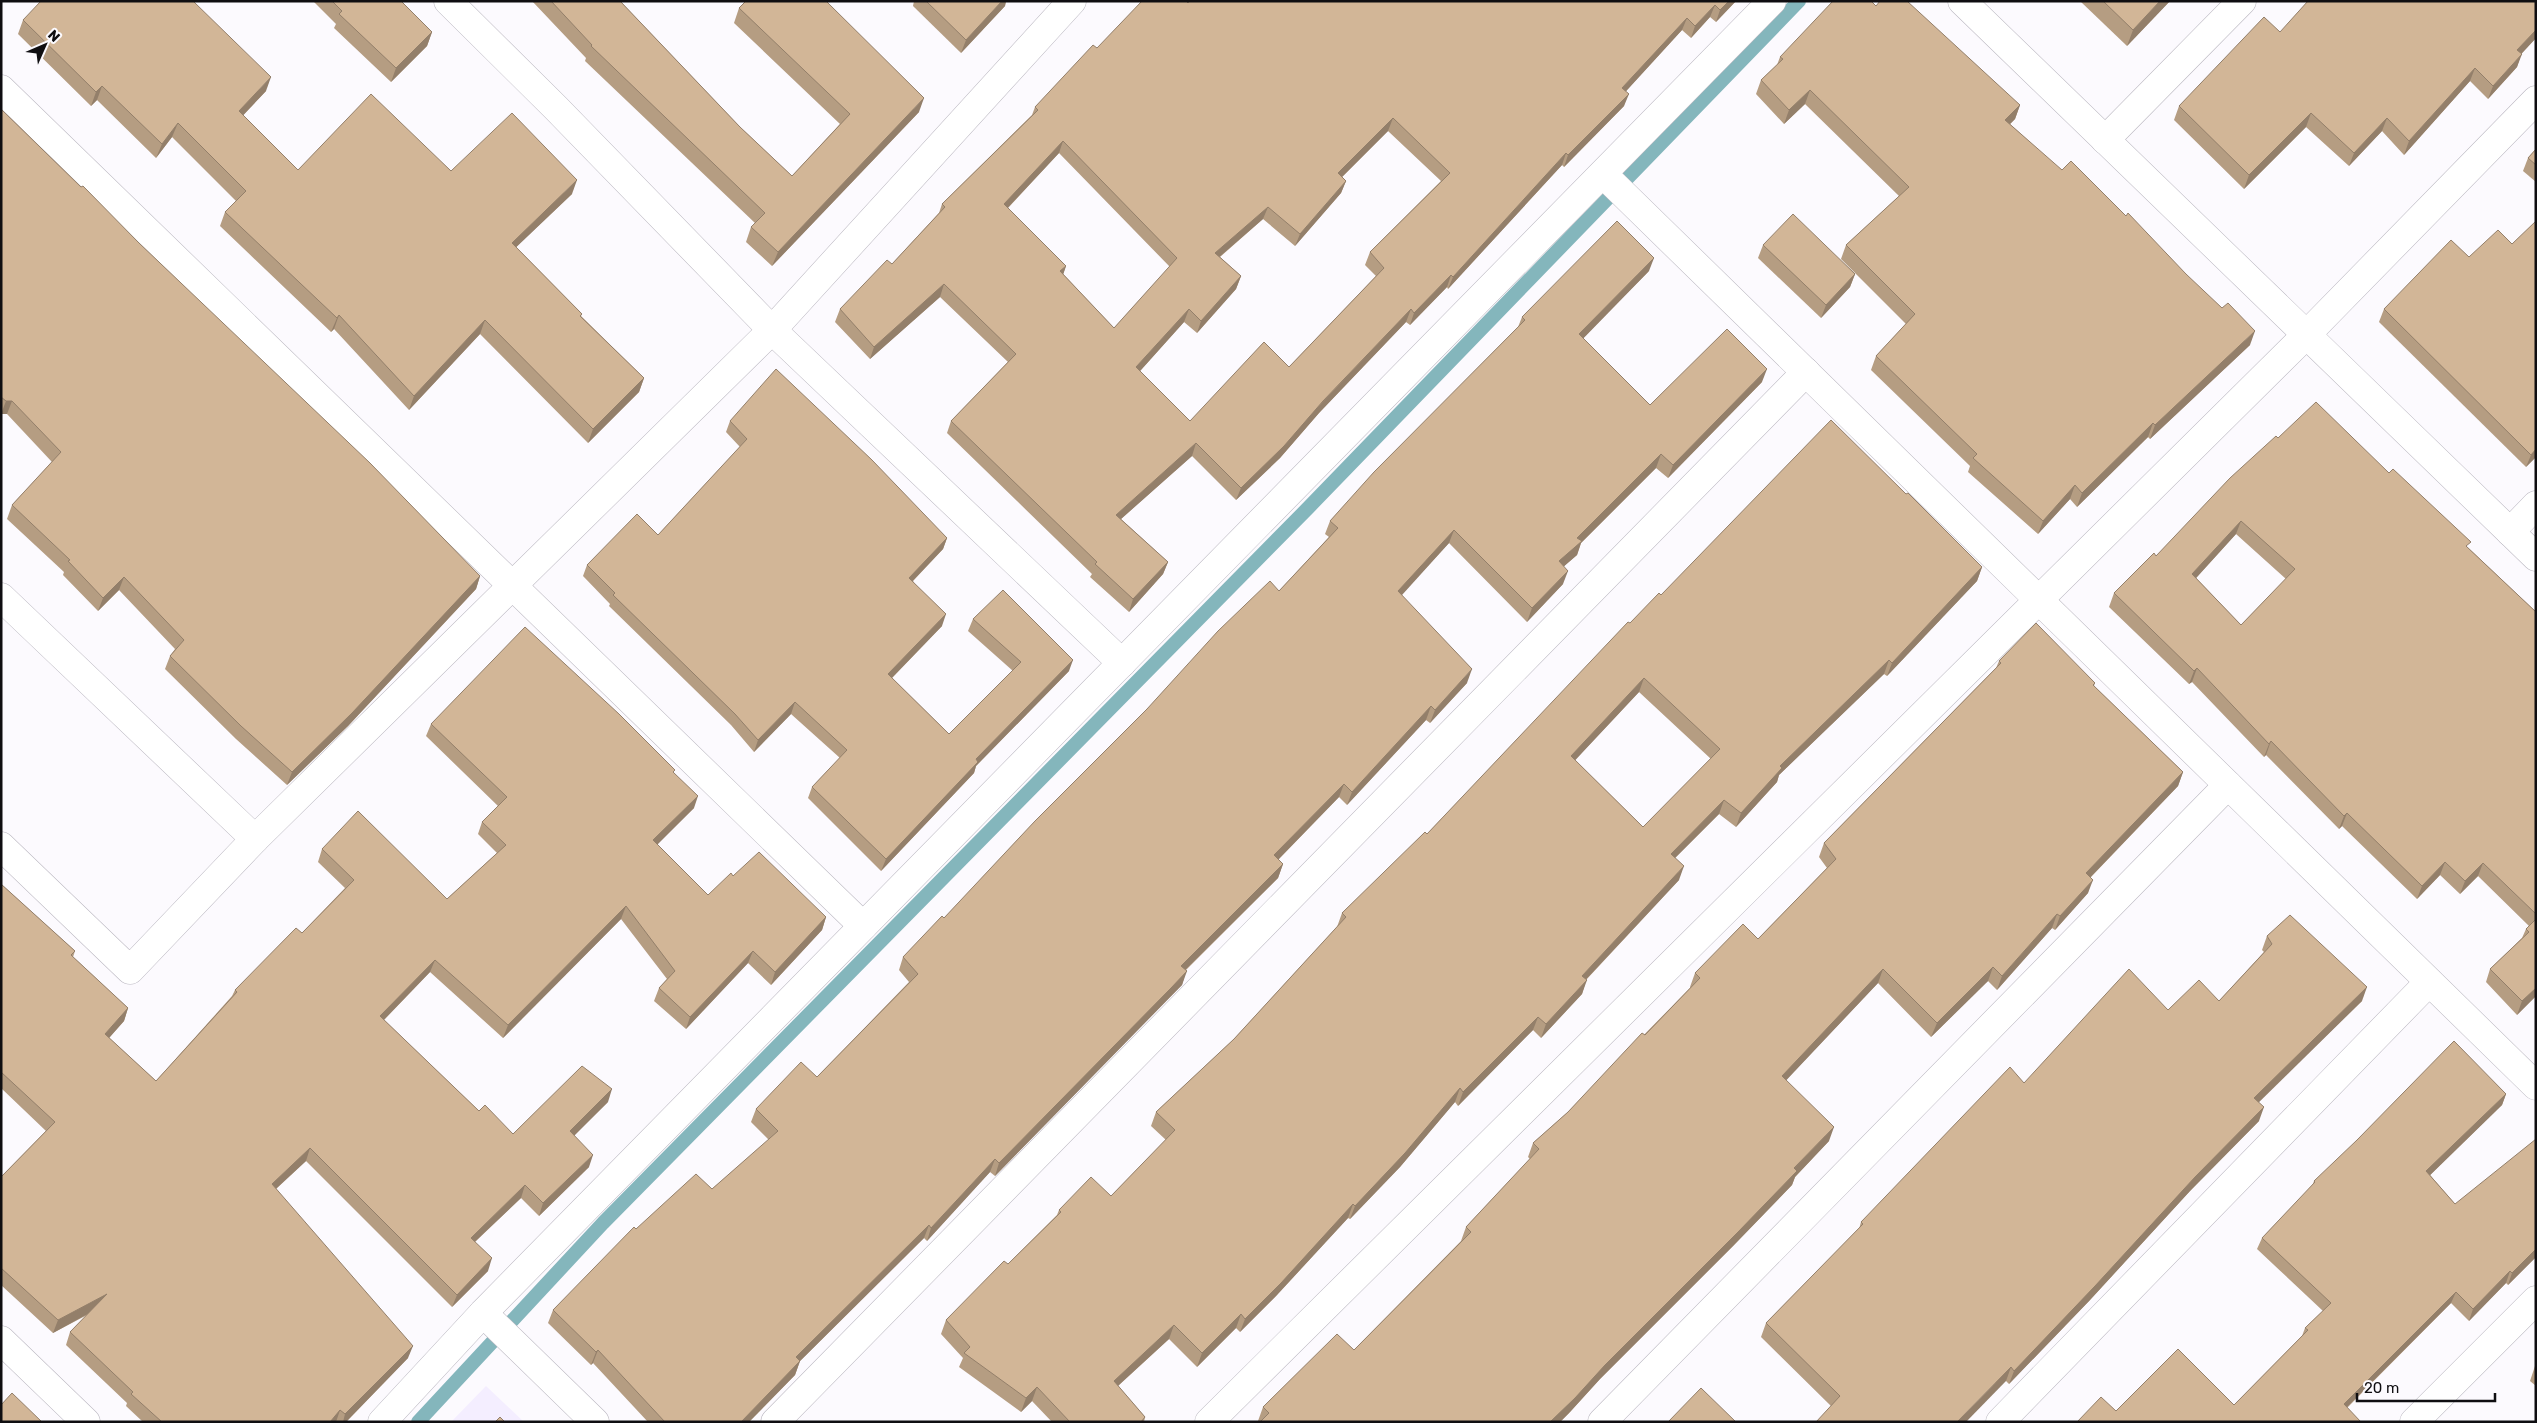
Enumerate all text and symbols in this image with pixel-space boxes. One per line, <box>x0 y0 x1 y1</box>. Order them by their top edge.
north arrow <box>20 20 70 70</box>
text: N <box>44 27 63 46</box>
scale bar <box>2357 1370 2494 1402</box>
text: 20 m <box>2364 1379 2399 1397</box>

